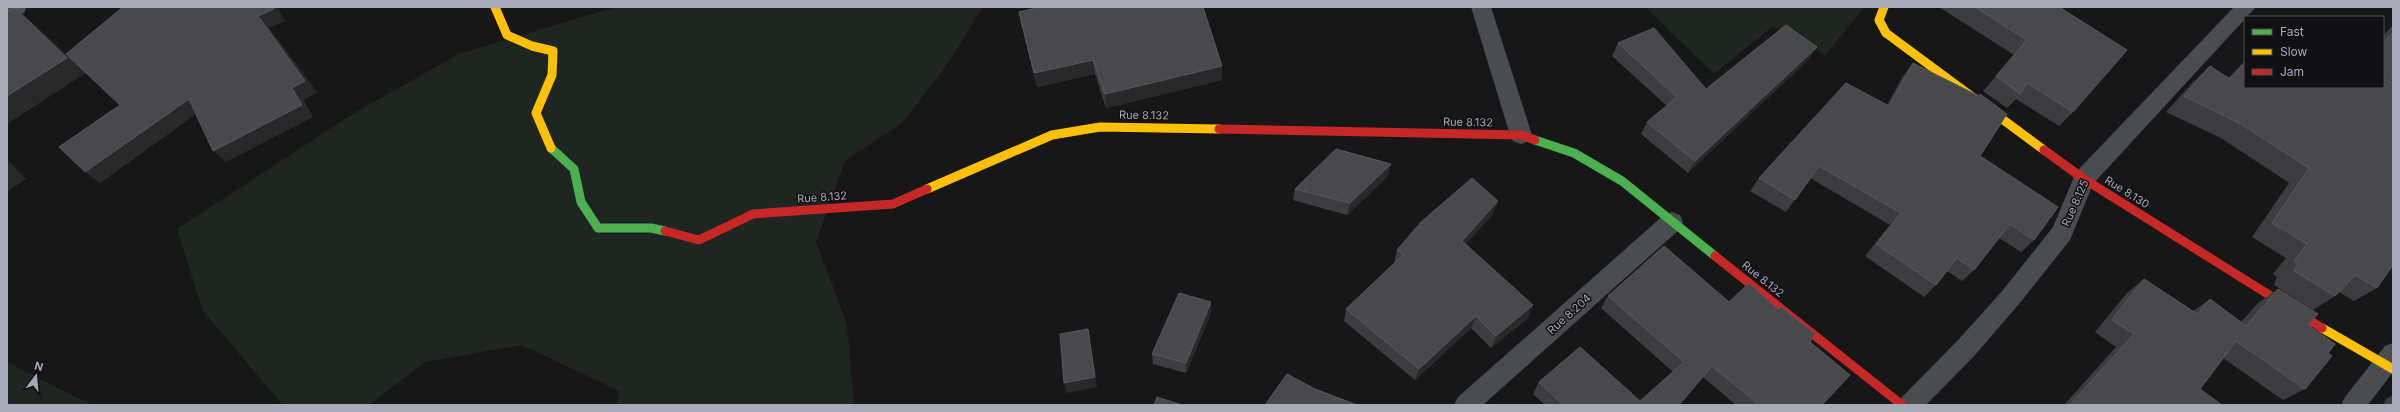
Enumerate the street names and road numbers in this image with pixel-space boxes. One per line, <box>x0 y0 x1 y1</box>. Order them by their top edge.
street label: Rue 8.132 <box>1119 108 1169 122</box>
street label: Rue 8.132 <box>1443 115 1493 129</box>
street label: Rue 8.130 <box>2102 173 2152 211</box>
street label: Rue 8.125 <box>2058 177 2092 229</box>
street label: Rue 8.132 <box>797 188 847 206</box>
street label: Rue 8.132 <box>1739 258 1787 300</box>
street label: Rue 8.204 <box>1544 291 1594 337</box>

